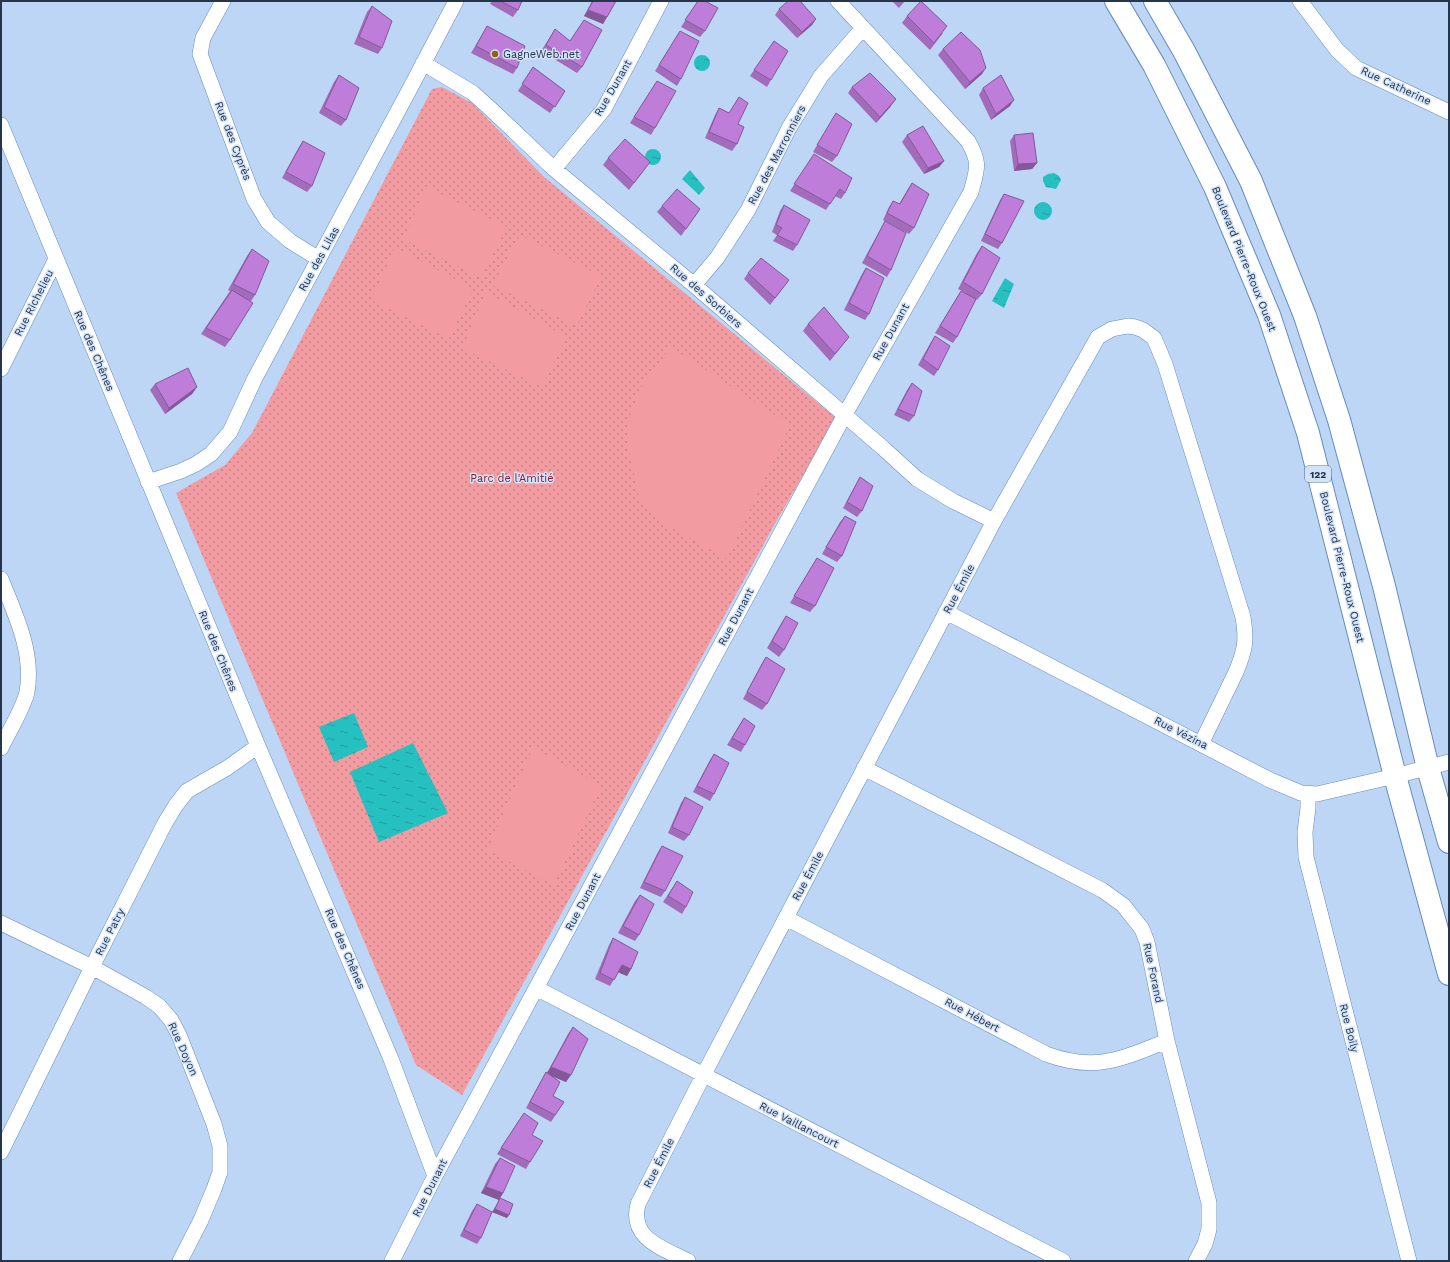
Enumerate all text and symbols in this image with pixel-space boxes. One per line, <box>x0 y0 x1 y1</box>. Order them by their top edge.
place label: GagneWeb.net <box>503 48 580 61</box>
marker: GagneWeb.net <box>490 49 500 59</box>
street label: Rue Dunant <box>592 57 635 119</box>
street label: Rue Catherine <box>1359 64 1433 108</box>
street label: Rue des Cyprès <box>212 100 254 182</box>
street label: Rue des Marronniers <box>745 103 809 207</box>
street label: Boulevard Pierre-Roux Ouest <box>1209 185 1279 334</box>
street label: Rue des Lilas <box>296 224 342 294</box>
street label: Rue des Sorbiers <box>667 261 745 331</box>
street label: Rue Richelieu <box>12 268 56 338</box>
street label: Rue Dunant <box>870 301 912 363</box>
street label: Rue des Chênes <box>71 309 117 394</box>
road number: 122 <box>1305 466 1331 482</box>
park label: Parc de l'Amitié <box>470 472 554 485</box>
street label: Boulevard Pierre-Roux Ouest <box>1317 490 1367 644</box>
street label: Rue Émile <box>940 562 977 616</box>
street label: Rue Dunant <box>715 586 757 648</box>
street label: Rue des Chênes <box>196 608 240 694</box>
street label: Rue Vézina <box>1152 714 1210 752</box>
street label: Rue Émile <box>789 849 826 903</box>
street label: Rue Dunant <box>562 871 604 933</box>
street label: Rue Patry <box>93 906 128 958</box>
street label: Rue des Chênes <box>322 907 368 992</box>
street label: Rue Forand <box>1140 942 1166 1004</box>
street label: Rue Hébert <box>942 995 1002 1035</box>
street label: Rue Boily <box>1337 1002 1361 1054</box>
street label: Rue Doyon <box>165 1020 201 1078</box>
street label: Rue Vaillancourt <box>757 1099 841 1151</box>
street label: Rue Émile <box>640 1135 677 1190</box>
street label: Rue Dunant <box>410 1157 450 1219</box>

